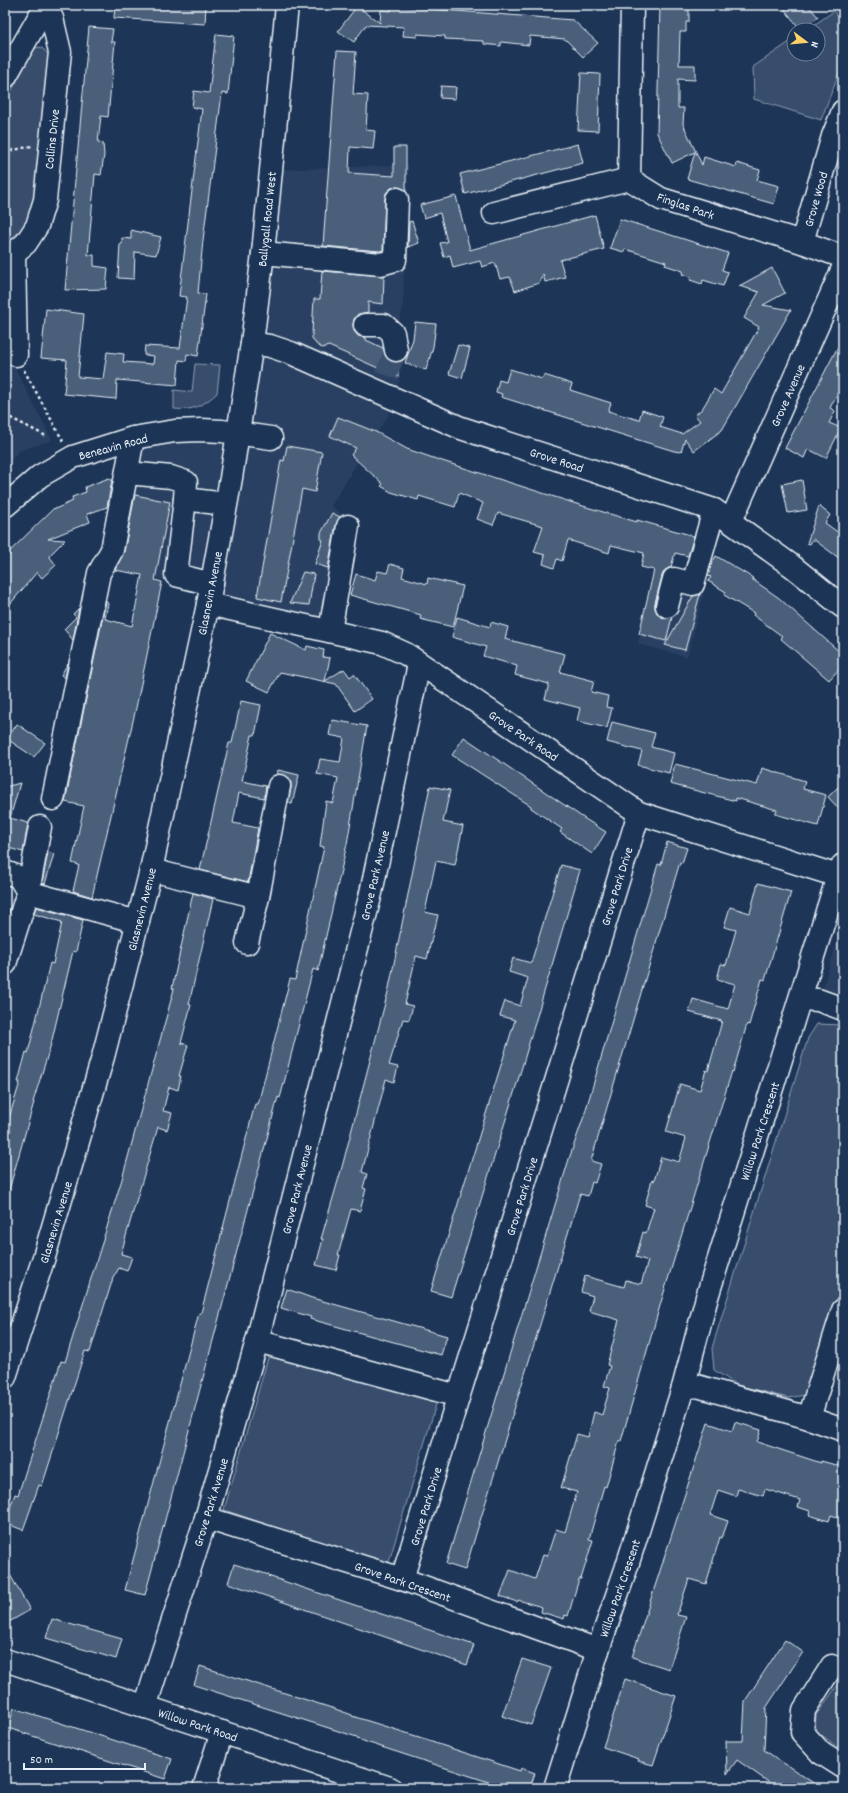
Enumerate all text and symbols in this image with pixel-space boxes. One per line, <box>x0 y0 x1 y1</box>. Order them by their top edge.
north arrow <box>786 22 826 62</box>
text: N <box>805 39 822 50</box>
street label: Collins Drive <box>41 108 66 170</box>
street label: Grove Wood <box>800 170 834 229</box>
street label: Ballygall Road West <box>254 171 283 268</box>
street label: Finglas Park <box>654 189 716 226</box>
street label: Grove Avenue <box>767 361 812 430</box>
street label: Beneavin Road <box>77 430 150 467</box>
street label: Grove Road <box>527 444 586 479</box>
street label: Glasnevin Avenue <box>194 550 229 637</box>
street label: Grove Park Road <box>484 707 561 768</box>
street label: Grove Park Avenue <box>357 828 396 923</box>
street label: Grove Park Drive <box>597 845 639 928</box>
street label: Glasnevin Avenue <box>124 866 163 953</box>
street label: Willow Park Crescent <box>737 1080 786 1183</box>
street label: Grove Park Avenue <box>278 1142 319 1237</box>
street label: Grove Park Drive <box>502 1155 544 1238</box>
street label: Glasnevin Avenue <box>36 1179 79 1266</box>
street label: Grove Park Avenue <box>190 1456 235 1549</box>
street label: Grove Park Drive <box>406 1465 448 1548</box>
street label: Willow Park Crescent <box>596 1537 647 1640</box>
street label: Grove Park Crescent <box>352 1558 453 1609</box>
street label: Willow Park Road <box>155 1705 239 1748</box>
scale bar <box>24 1745 145 1771</box>
text: 50 m <box>30 1752 53 1769</box>

